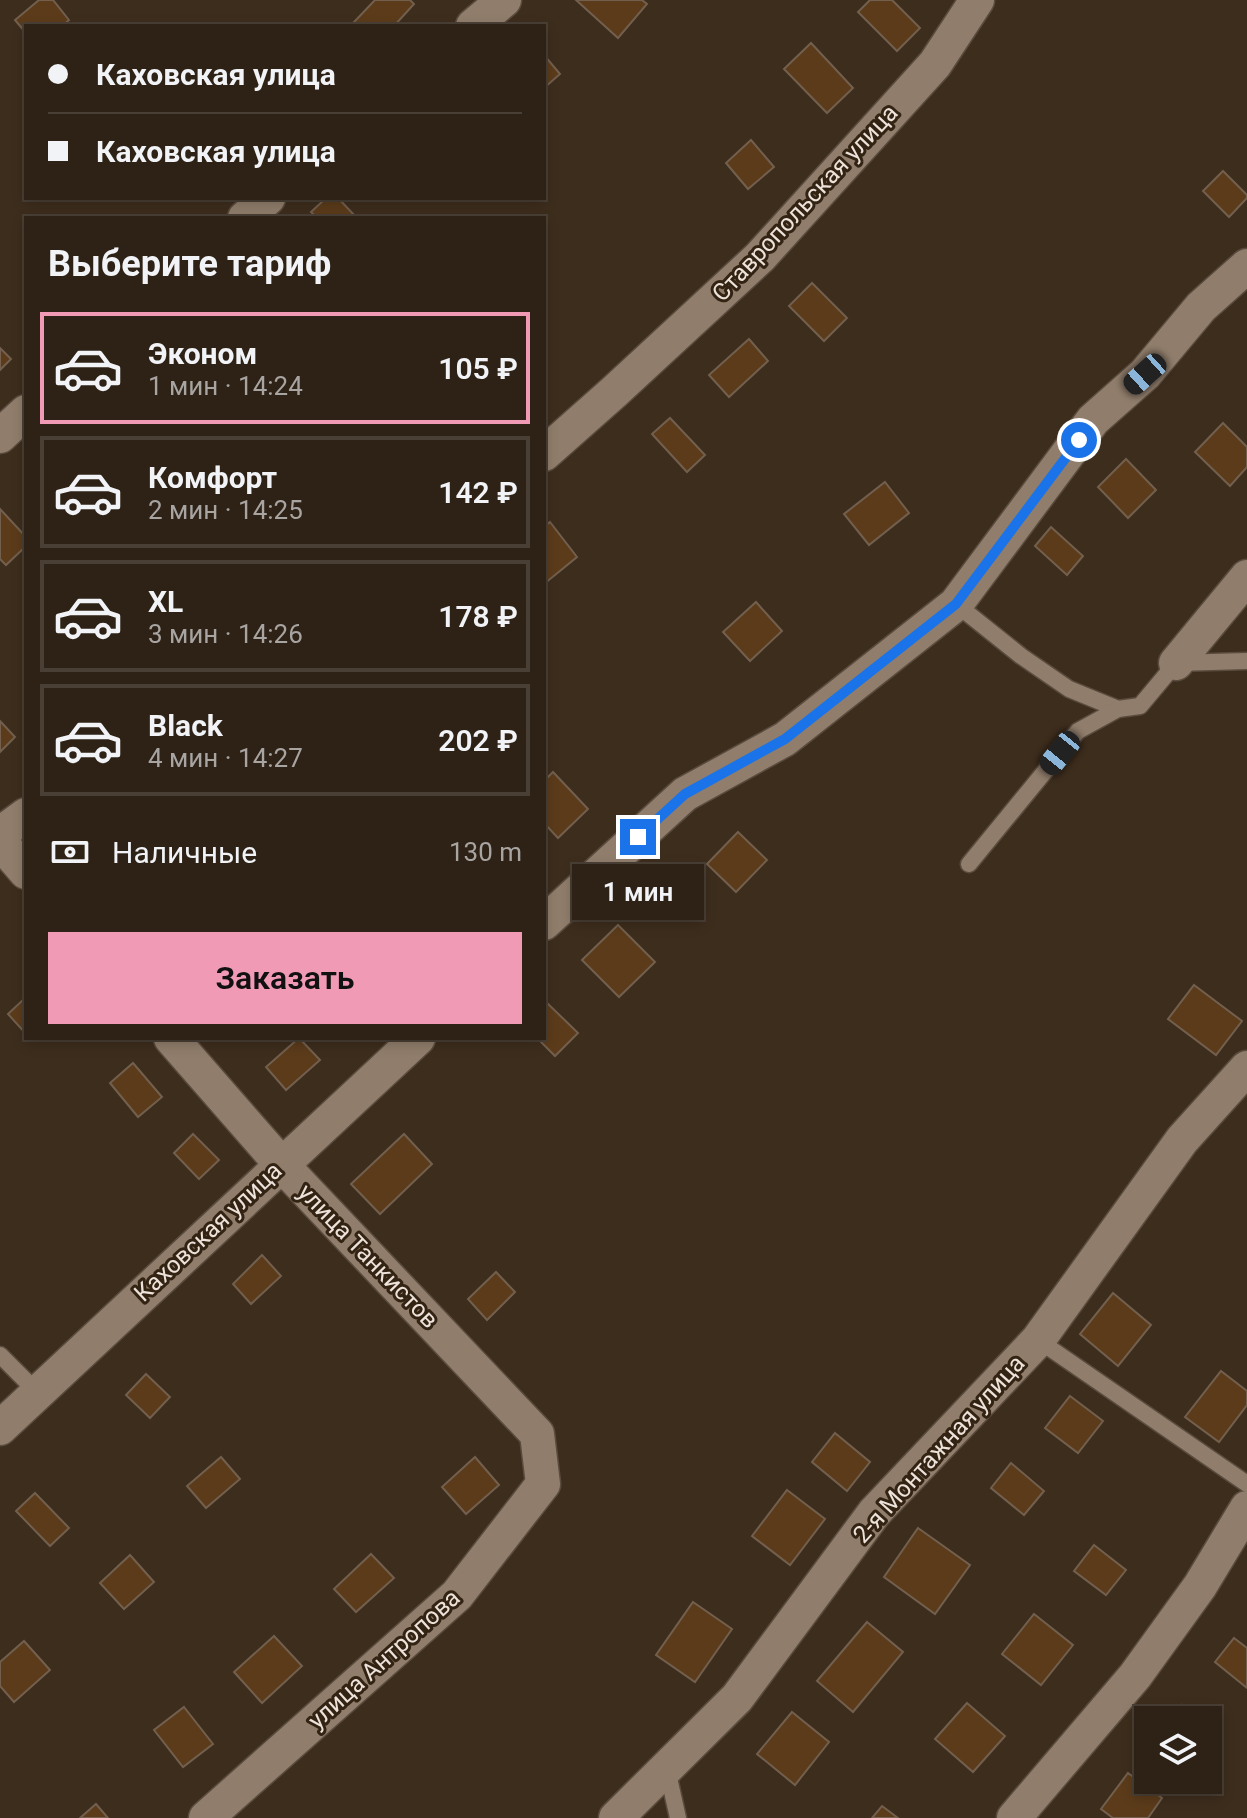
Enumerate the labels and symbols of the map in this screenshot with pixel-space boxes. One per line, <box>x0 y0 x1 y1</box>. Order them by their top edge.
street label: Ставропольская улица <box>707 99 903 307</box>
car <box>1119 349 1171 399</box>
route start <box>1061 422 1097 458</box>
car <box>1036 727 1084 779</box>
route end <box>620 819 656 855</box>
callout: 1 мин <box>572 865 704 921</box>
street label: Каховская улица <box>129 1157 287 1307</box>
street label: улица Танкистов <box>292 1178 444 1334</box>
street label: 2-я Монтажная улица <box>847 1350 1031 1548</box>
street label: улица Антропова <box>302 1584 466 1734</box>

